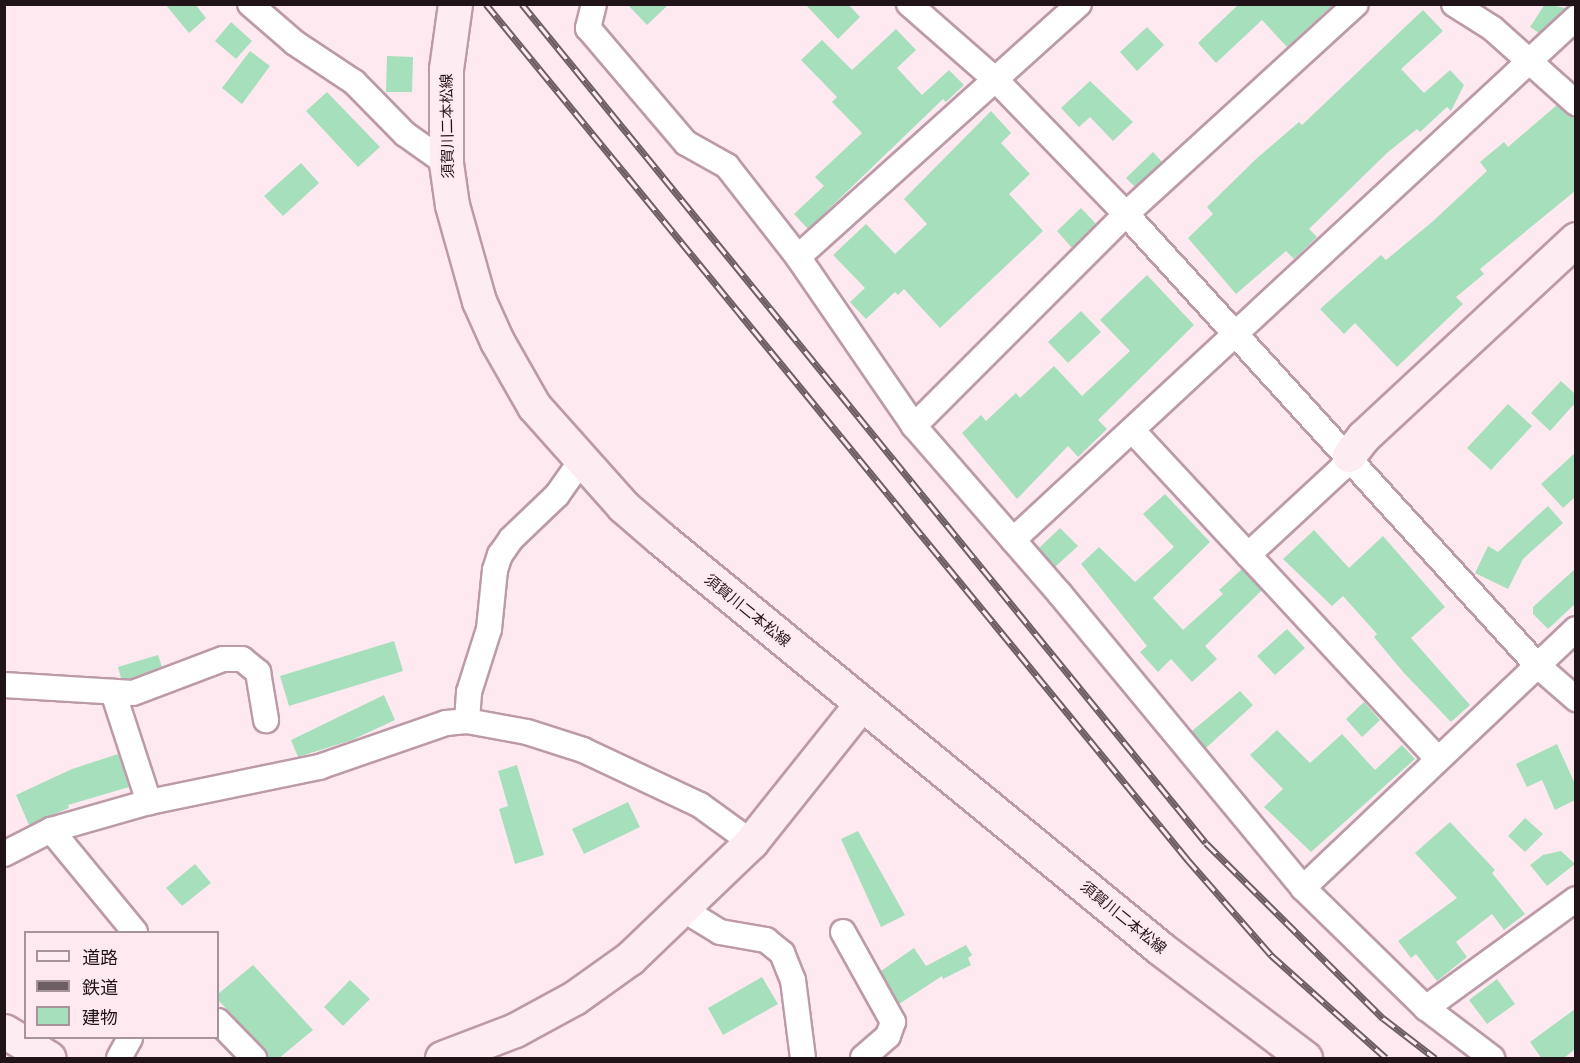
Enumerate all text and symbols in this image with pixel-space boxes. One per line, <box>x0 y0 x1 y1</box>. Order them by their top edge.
street label: 須賀川二本松線 <box>438 73 458 179</box>
street label: 須賀川二本松線 <box>701 571 793 651</box>
street label: 須賀川二本松線 <box>1077 878 1169 958</box>
legend <box>24 931 219 1039</box>
text: 道路 <box>82 947 118 968</box>
text: 鉄道 <box>82 977 118 998</box>
text: 建物 <box>82 1007 118 1028</box>

